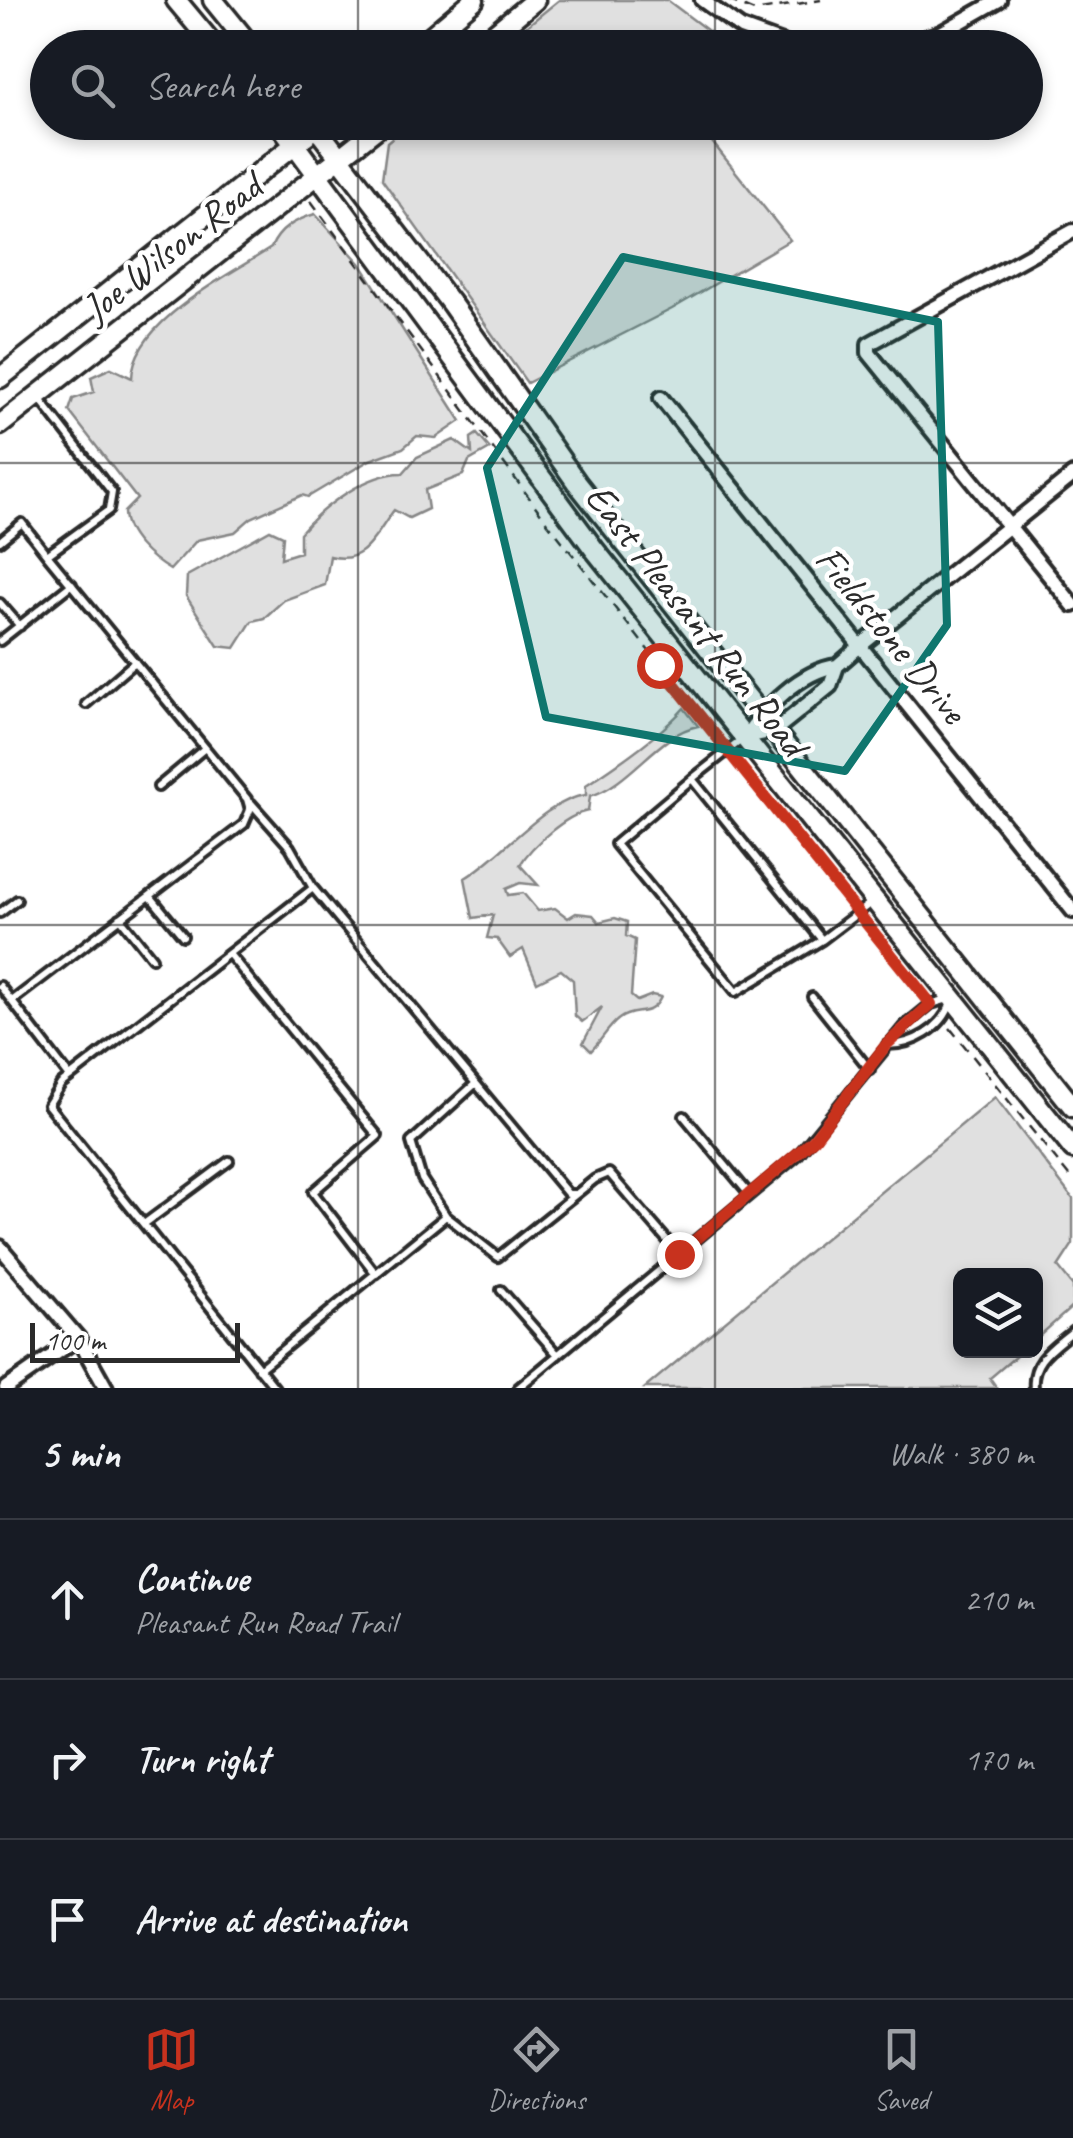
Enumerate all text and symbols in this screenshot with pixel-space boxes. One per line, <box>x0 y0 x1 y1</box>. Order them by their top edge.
search box <box>30 30 1043 140</box>
icon: search <box>65 58 120 113</box>
text: Search here <box>145 62 300 109</box>
street label: Joe Wilson Road <box>70 158 276 335</box>
street label: East Pleasant Run Road <box>574 473 822 771</box>
street label: Fieldstone Drive <box>804 536 980 736</box>
route start <box>637 643 683 689</box>
route end <box>657 1232 703 1278</box>
map controls <box>953 1268 1043 1358</box>
button: layers <box>953 1268 1043 1358</box>
scale bar <box>30 1318 240 1362</box>
text: 100 m <box>45 1323 105 1358</box>
text: 5 min <box>40 1427 120 1480</box>
text: Walk · 380 m <box>889 1433 1033 1474</box>
text: Continue <box>135 1555 249 1602</box>
icon: ahead <box>40 1572 95 1627</box>
text: 210 m <box>964 1579 1033 1620</box>
text: Pleasant Run Road Trail <box>135 1602 396 1643</box>
icon: right <box>40 1732 95 1787</box>
text: Turn right <box>135 1736 269 1783</box>
text: 170 m <box>964 1739 1033 1780</box>
icon: arrive <box>40 1892 95 1947</box>
text: Arrive at destination <box>135 1896 407 1943</box>
tab: Map <box>144 2022 199 2117</box>
tab: Directions <box>488 2022 585 2117</box>
tab: Saved <box>874 2022 929 2117</box>

